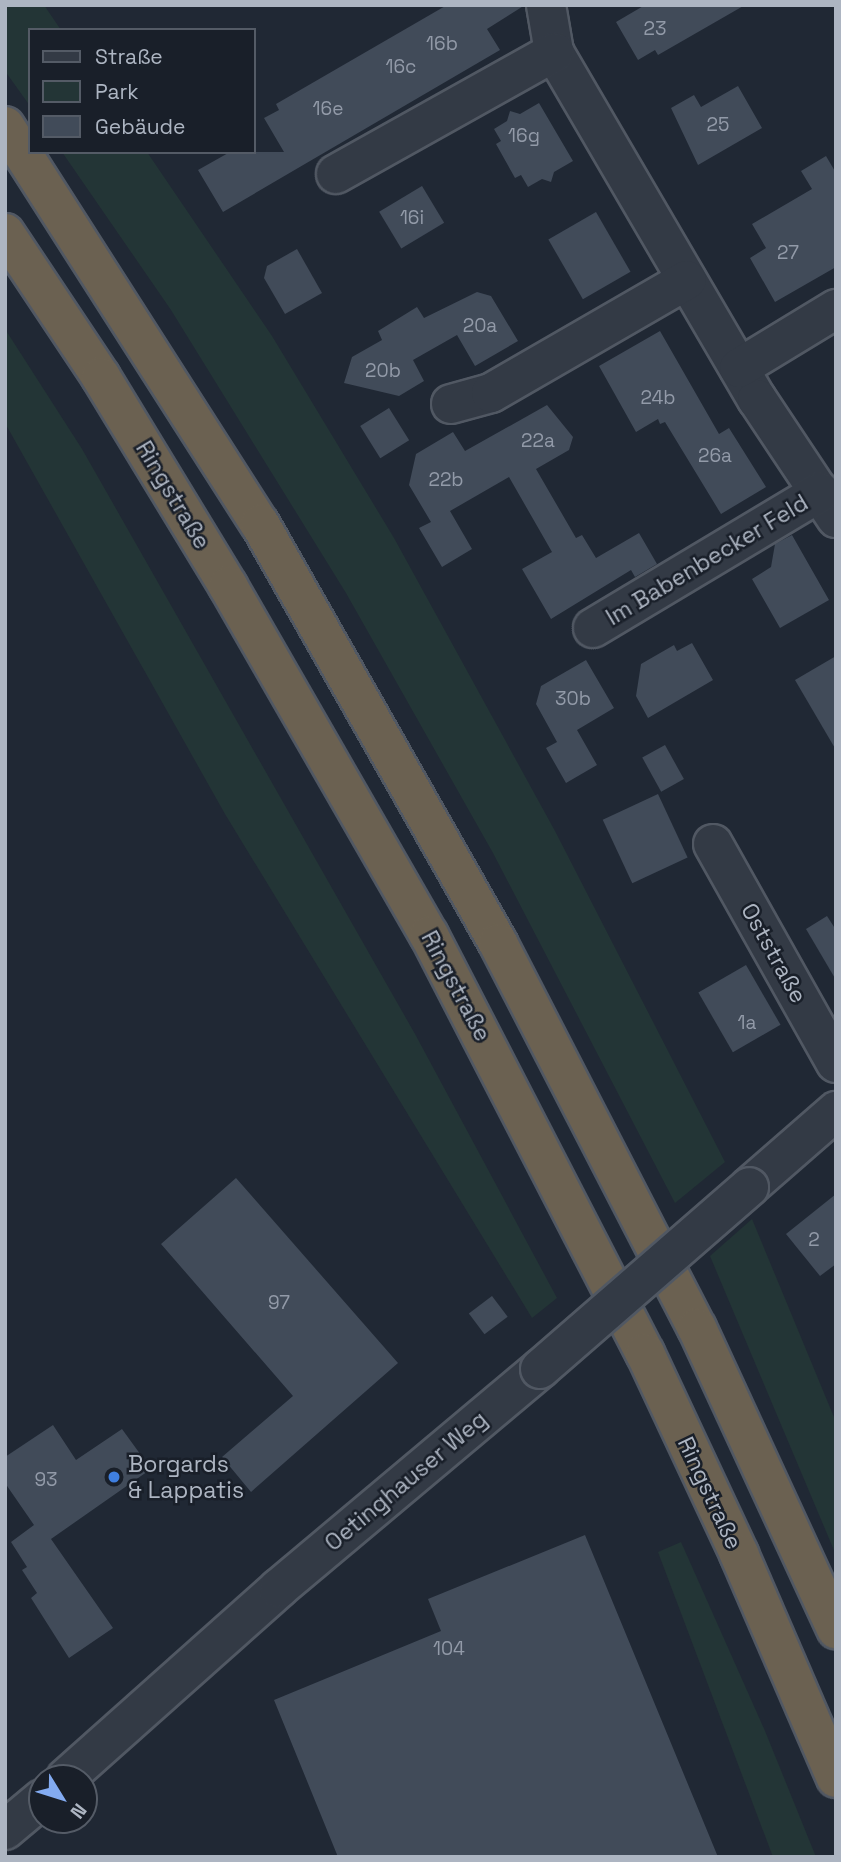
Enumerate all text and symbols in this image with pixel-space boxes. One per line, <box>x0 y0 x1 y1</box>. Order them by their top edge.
house number: 23 <box>644 18 666 40</box>
legend <box>28 28 256 154</box>
house number: 16b <box>426 33 458 55</box>
text: Straße <box>95 43 163 70</box>
house number: 16c <box>386 56 416 78</box>
text: Park <box>95 78 139 105</box>
house number: 16e <box>313 98 343 120</box>
text: Gebäude <box>95 113 185 140</box>
house number: 25 <box>707 114 729 136</box>
house number: 16g <box>508 125 540 147</box>
house number: 16i <box>400 207 424 229</box>
house number: 27 <box>777 242 799 264</box>
house number: 20a <box>463 315 497 337</box>
house number: 20b <box>365 360 401 382</box>
house number: 24b <box>640 387 676 409</box>
house number: 22a <box>521 430 555 452</box>
street label: Ringstraße <box>130 436 216 554</box>
house number: 26a <box>698 445 732 467</box>
house number: 22b <box>428 469 464 491</box>
street label: Im Babenbecker Feld <box>601 489 813 631</box>
house number: 30b <box>555 688 591 710</box>
street label: Oststraße <box>735 898 813 1008</box>
street label: Ringstraße <box>415 926 497 1046</box>
house number: 1a <box>738 1012 756 1034</box>
house number: 2 <box>808 1229 820 1251</box>
house number: 97 <box>268 1292 290 1314</box>
street label: Oetinghauser Weg <box>319 1405 493 1557</box>
street label: Ringstraße <box>672 1432 748 1554</box>
place label: Borgards & Lappatis <box>128 1450 244 1504</box>
house number: 93 <box>34 1469 58 1491</box>
marker: Borgards & Lappatis <box>106 1469 122 1485</box>
house number: 104 <box>433 1638 465 1660</box>
north arrow <box>28 1764 98 1834</box>
text: N <box>65 1798 92 1824</box>

